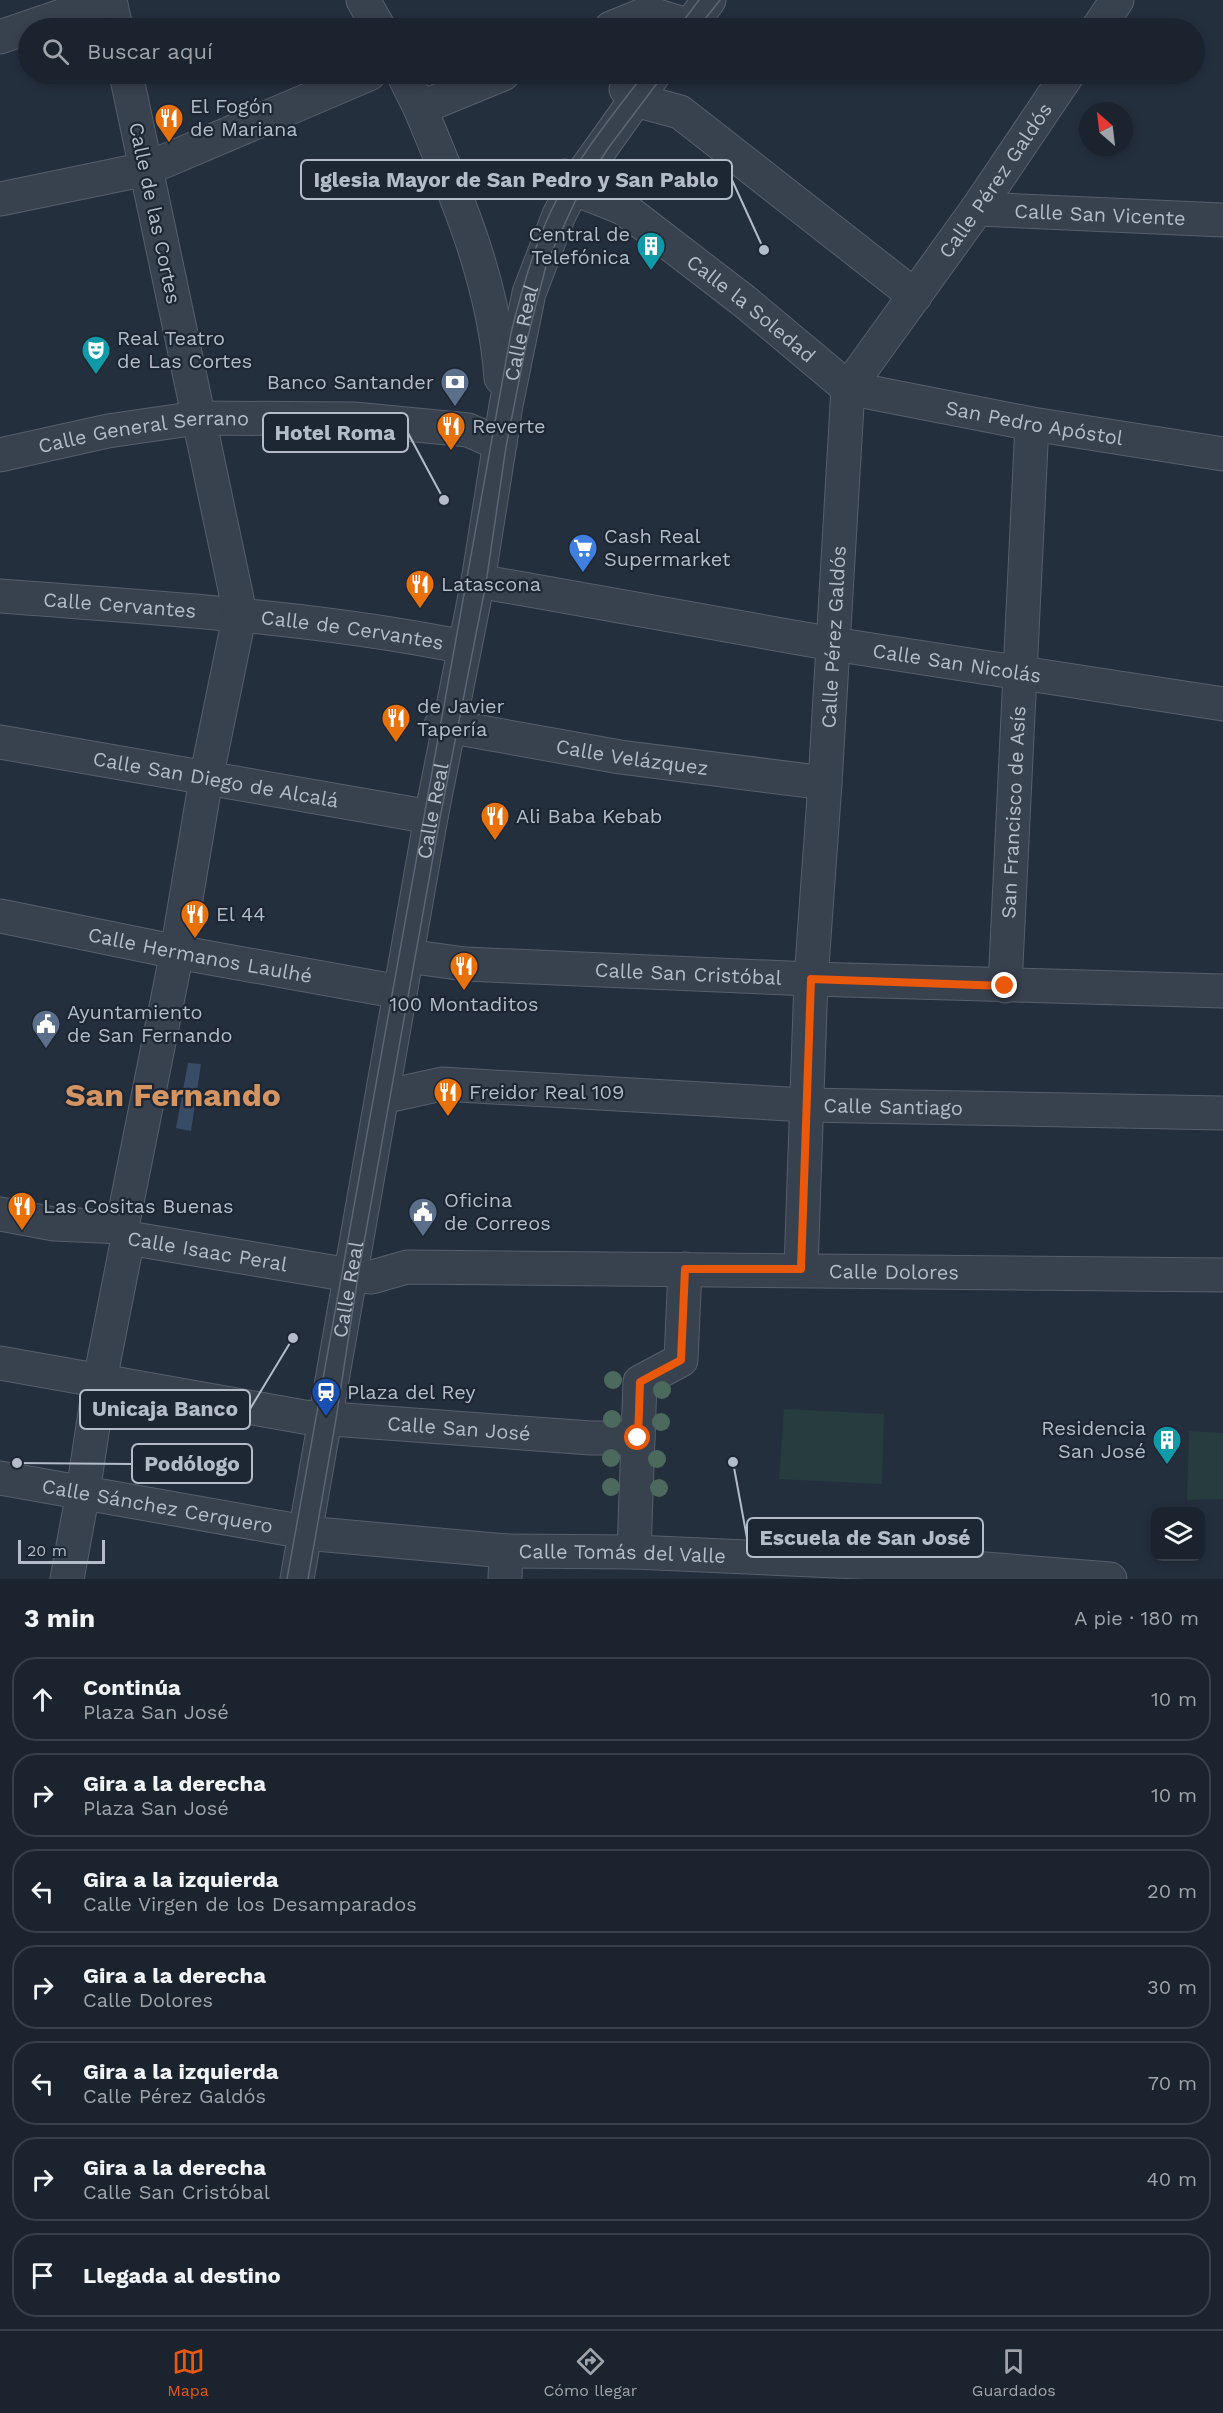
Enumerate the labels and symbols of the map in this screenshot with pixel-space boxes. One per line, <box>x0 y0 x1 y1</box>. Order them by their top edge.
place label: El Fogón de Mariana <box>190 94 298 141</box>
street label: Calle Pérez Galdós <box>934 98 1057 263</box>
restaurant icon: El Fogón de Mariana <box>153 102 185 144</box>
north arrow <box>1079 102 1133 156</box>
street label: Calle de las Cortes <box>124 120 186 306</box>
callout: Iglesia Mayor de San Pedro y San Pablo <box>301 160 732 199</box>
text: Iglesia Mayor de San Pedro y San Pablo <box>313 167 719 192</box>
street label: Calle San Vicente <box>1014 199 1186 230</box>
place label: Central de Telefónica <box>529 222 630 269</box>
building icon: Central de Telefónica <box>635 230 667 272</box>
street label: Calle la Soledad <box>682 249 820 368</box>
street label: Calle Real <box>499 281 543 383</box>
place label: Real Teatro de Las Cortes <box>117 326 252 373</box>
theatre icon: Real Teatro de Las Cortes <box>80 334 112 376</box>
bank icon: Banco Santander <box>439 366 471 408</box>
place label: Banco Santander <box>267 370 434 394</box>
street label: San Pedro Apóstol <box>943 395 1125 450</box>
street label: Calle General Serrano <box>36 406 249 458</box>
restaurant icon: Reverte <box>435 410 467 452</box>
callout: Hotel Roma <box>263 413 408 452</box>
place label: Reverte <box>472 414 546 438</box>
text: Hotel Roma <box>275 420 396 445</box>
place label: Cash Real Supermarket <box>604 524 731 571</box>
supermarket icon: Cash Real Supermarket <box>567 532 599 574</box>
street label: Calle Pérez Galdós <box>816 545 851 729</box>
restaurant icon: Latascona <box>404 568 436 610</box>
place label: Latascona <box>441 572 541 596</box>
street label: Calle Cervantes <box>42 587 197 623</box>
street label: Calle de Cervantes <box>260 605 446 655</box>
street label: Calle San Nicolás <box>871 638 1043 688</box>
place label: de Javier Tapería <box>417 694 505 741</box>
restaurant icon: de Javier Tapería <box>380 702 412 744</box>
street label: San Francisco de Asís <box>996 705 1030 919</box>
street label: Calle Velázquez <box>554 734 710 780</box>
street label: Calle San Diego de Alcalá <box>91 746 340 813</box>
street label: Calle Real <box>412 761 454 861</box>
restaurant icon: Ali Baba Kebab <box>479 800 511 842</box>
place label: Ali Baba Kebab <box>516 804 662 828</box>
restaurant icon: El 44 <box>179 898 211 940</box>
place label: El 44 <box>216 902 265 926</box>
street label: Calle Hermanos Laulhé <box>86 922 314 988</box>
restaurant icon: 100 Montaditos <box>448 950 480 992</box>
street label: Calle San Cristóbal <box>594 958 782 990</box>
route end <box>991 972 1017 998</box>
place label: 100 Montaditos <box>389 992 539 1016</box>
place label: Ayuntamiento de San Fernando <box>67 1000 232 1047</box>
public building icon: Ayuntamiento de San Fernando <box>30 1008 62 1050</box>
district label: San Fernando <box>65 1076 281 1114</box>
restaurant icon: Freidor Real 109 <box>432 1076 464 1118</box>
place label: Freidor Real 109 <box>469 1080 624 1104</box>
street label: Calle Santiago <box>823 1093 963 1120</box>
place label: Oficina de Correos <box>444 1188 551 1235</box>
restaurant icon: Las Cositas Buenas <box>6 1190 38 1232</box>
place label: Las Cositas Buenas <box>43 1194 233 1218</box>
public building icon: Oficina de Correos <box>407 1196 439 1238</box>
street label: Calle Isaac Peral <box>126 1226 289 1276</box>
street label: Calle Real <box>328 1239 368 1340</box>
street label: Calle Dolores <box>829 1259 959 1284</box>
station icon: Plaza del Rey <box>310 1376 342 1418</box>
place label: Plaza del Rey <box>347 1380 476 1404</box>
callout: Unicaja Banco <box>80 1390 250 1429</box>
text: Unicaja Banco <box>92 1396 238 1421</box>
street label: Calle San José <box>386 1411 531 1446</box>
place label: Residencia San José <box>1041 1416 1146 1463</box>
route start <box>624 1424 650 1450</box>
building icon: Residencia San José <box>1151 1424 1183 1466</box>
callout: Podólogo <box>132 1444 252 1483</box>
text: Podólogo <box>144 1451 240 1476</box>
street label: Calle Sánchez Cerquero <box>40 1474 275 1538</box>
callout: Escuela de San José <box>747 1518 983 1557</box>
text: Escuela de San José <box>760 1525 970 1550</box>
scale bar <box>18 1537 105 1564</box>
street label: Calle Tomás del Valle <box>519 1539 726 1568</box>

